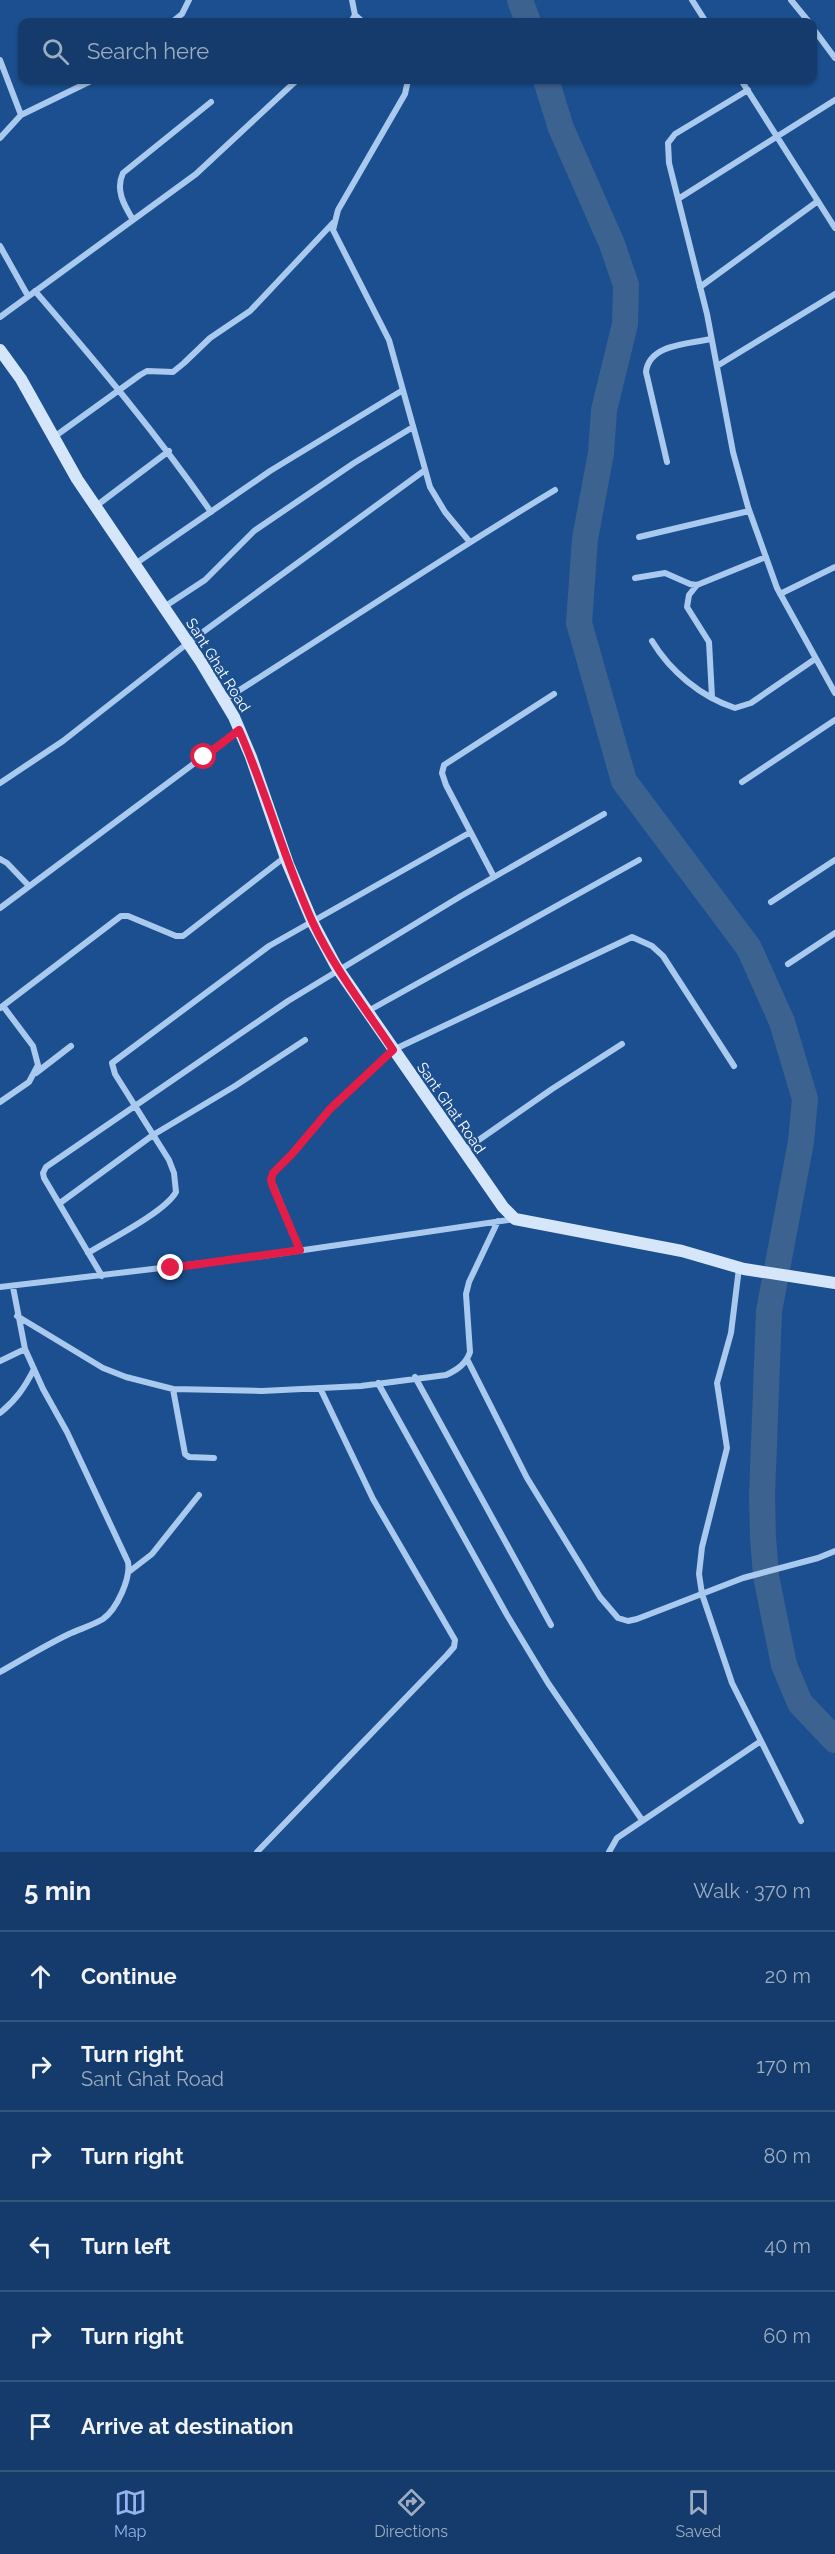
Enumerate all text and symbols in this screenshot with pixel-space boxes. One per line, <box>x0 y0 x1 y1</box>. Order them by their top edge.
search box <box>18 18 817 84</box>
icon: search <box>39 35 72 68</box>
text: Search here <box>87 38 209 64</box>
street label: Sant Ghat Road <box>182 615 254 715</box>
route start <box>190 743 216 769</box>
street label: Sant Ghat Road <box>413 1059 489 1157</box>
route end <box>157 1254 183 1280</box>
text: 5 min <box>24 1876 91 1906</box>
text: Walk · 370 m <box>693 1879 811 1903</box>
icon: ahead <box>24 1960 57 1993</box>
text: Continue <box>81 1963 177 1989</box>
text: 20 m <box>765 1964 811 1988</box>
text: Turn right <box>81 2041 184 2067</box>
icon: right <box>24 2050 57 2083</box>
text: 170 m <box>756 2054 811 2078</box>
text: Sant Ghat Road <box>81 2067 224 2091</box>
icon: right <box>24 2140 57 2173</box>
text: Turn right <box>81 2143 184 2169</box>
text: 80 m <box>763 2144 811 2168</box>
icon: left <box>24 2230 57 2263</box>
text: Turn left <box>81 2233 171 2259</box>
text: 40 m <box>764 2234 811 2258</box>
icon: right <box>24 2320 57 2353</box>
text: Turn right <box>81 2323 184 2349</box>
text: 60 m <box>763 2324 811 2348</box>
icon: arrive <box>24 2410 57 2443</box>
text: Arrive at destination <box>81 2413 294 2439</box>
tab: Map <box>114 2486 147 2541</box>
tab: Directions <box>374 2486 448 2541</box>
tab: Saved <box>675 2486 721 2541</box>

